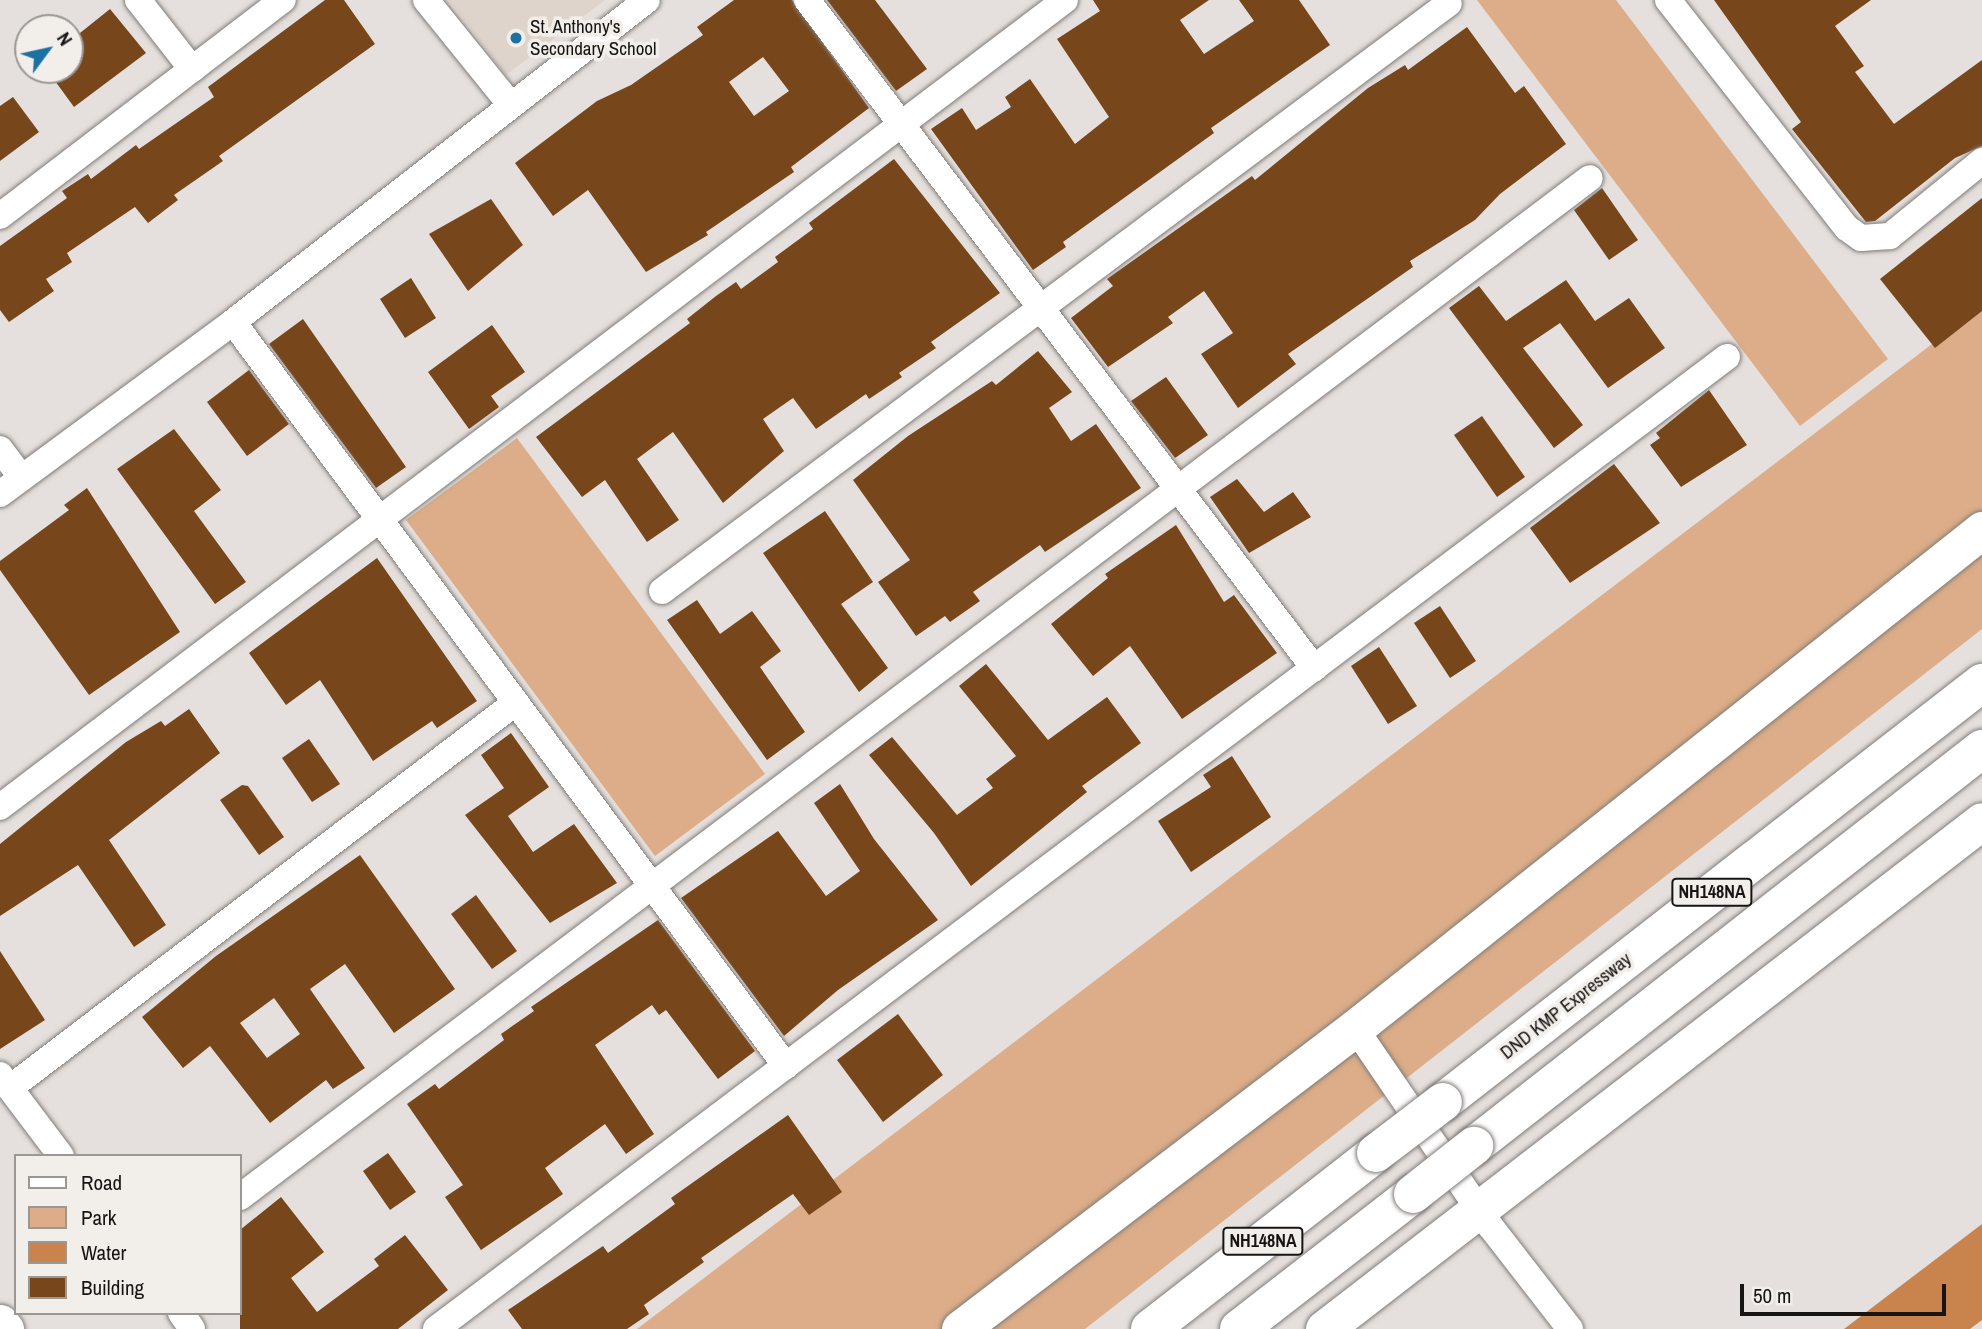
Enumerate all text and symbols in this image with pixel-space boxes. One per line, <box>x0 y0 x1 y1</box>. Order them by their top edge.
north arrow <box>14 14 84 84</box>
place label: St. Anthony's Secondary School <box>530 16 656 60</box>
text: N <box>51 27 79 50</box>
marker: St. Anthony's Secondary School <box>508 30 524 46</box>
road number: NH148NA <box>1670 878 1754 906</box>
street label: DND KMP Expressway <box>1496 948 1636 1064</box>
legend <box>14 1154 242 1315</box>
text: Road <box>81 1168 122 1197</box>
text: Park <box>81 1203 116 1232</box>
road number: NH148NA <box>1221 1226 1305 1256</box>
text: Water <box>81 1238 126 1267</box>
scale bar <box>1744 1270 1951 1314</box>
text: Building <box>81 1273 144 1302</box>
text: 50 m <box>1753 1281 1791 1310</box>

